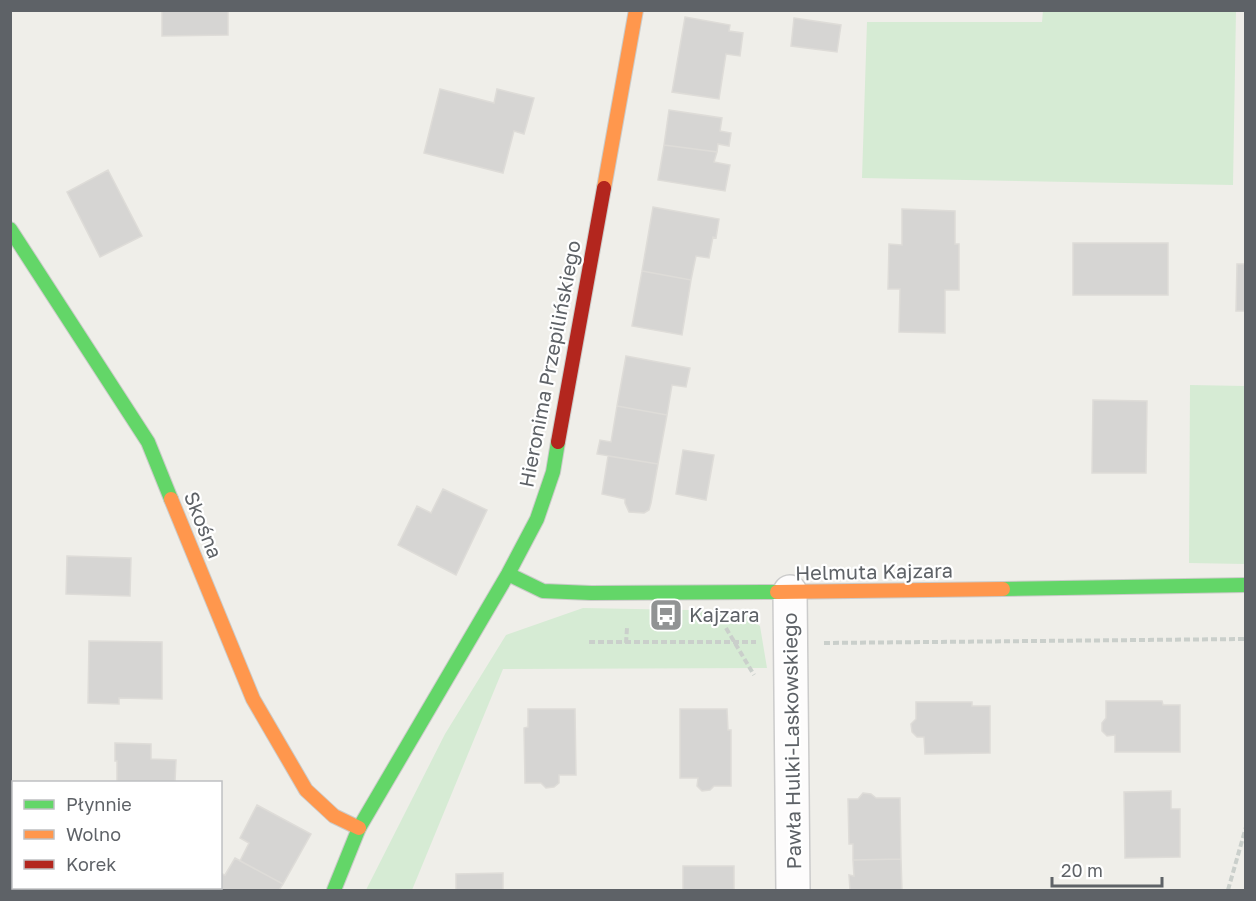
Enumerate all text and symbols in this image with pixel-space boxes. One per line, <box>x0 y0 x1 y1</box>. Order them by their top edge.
street label: Hieronima Przepilińskiego <box>513 238 585 489</box>
street label: Skośna <box>180 488 228 562</box>
street label: Helmuta Kajzara <box>795 558 953 584</box>
bus stop icon: Kajzara <box>648 597 684 633</box>
place label: Kajzara <box>689 602 760 626</box>
street label: Pawła Hulki-Laskowskiego <box>777 612 805 870</box>
legend <box>12 781 222 889</box>
text: Płynnie <box>66 793 132 815</box>
text: Wolno <box>66 823 121 845</box>
scale bar <box>1052 850 1162 888</box>
text: Korek <box>66 853 116 875</box>
text: 20 m <box>1061 859 1103 881</box>

